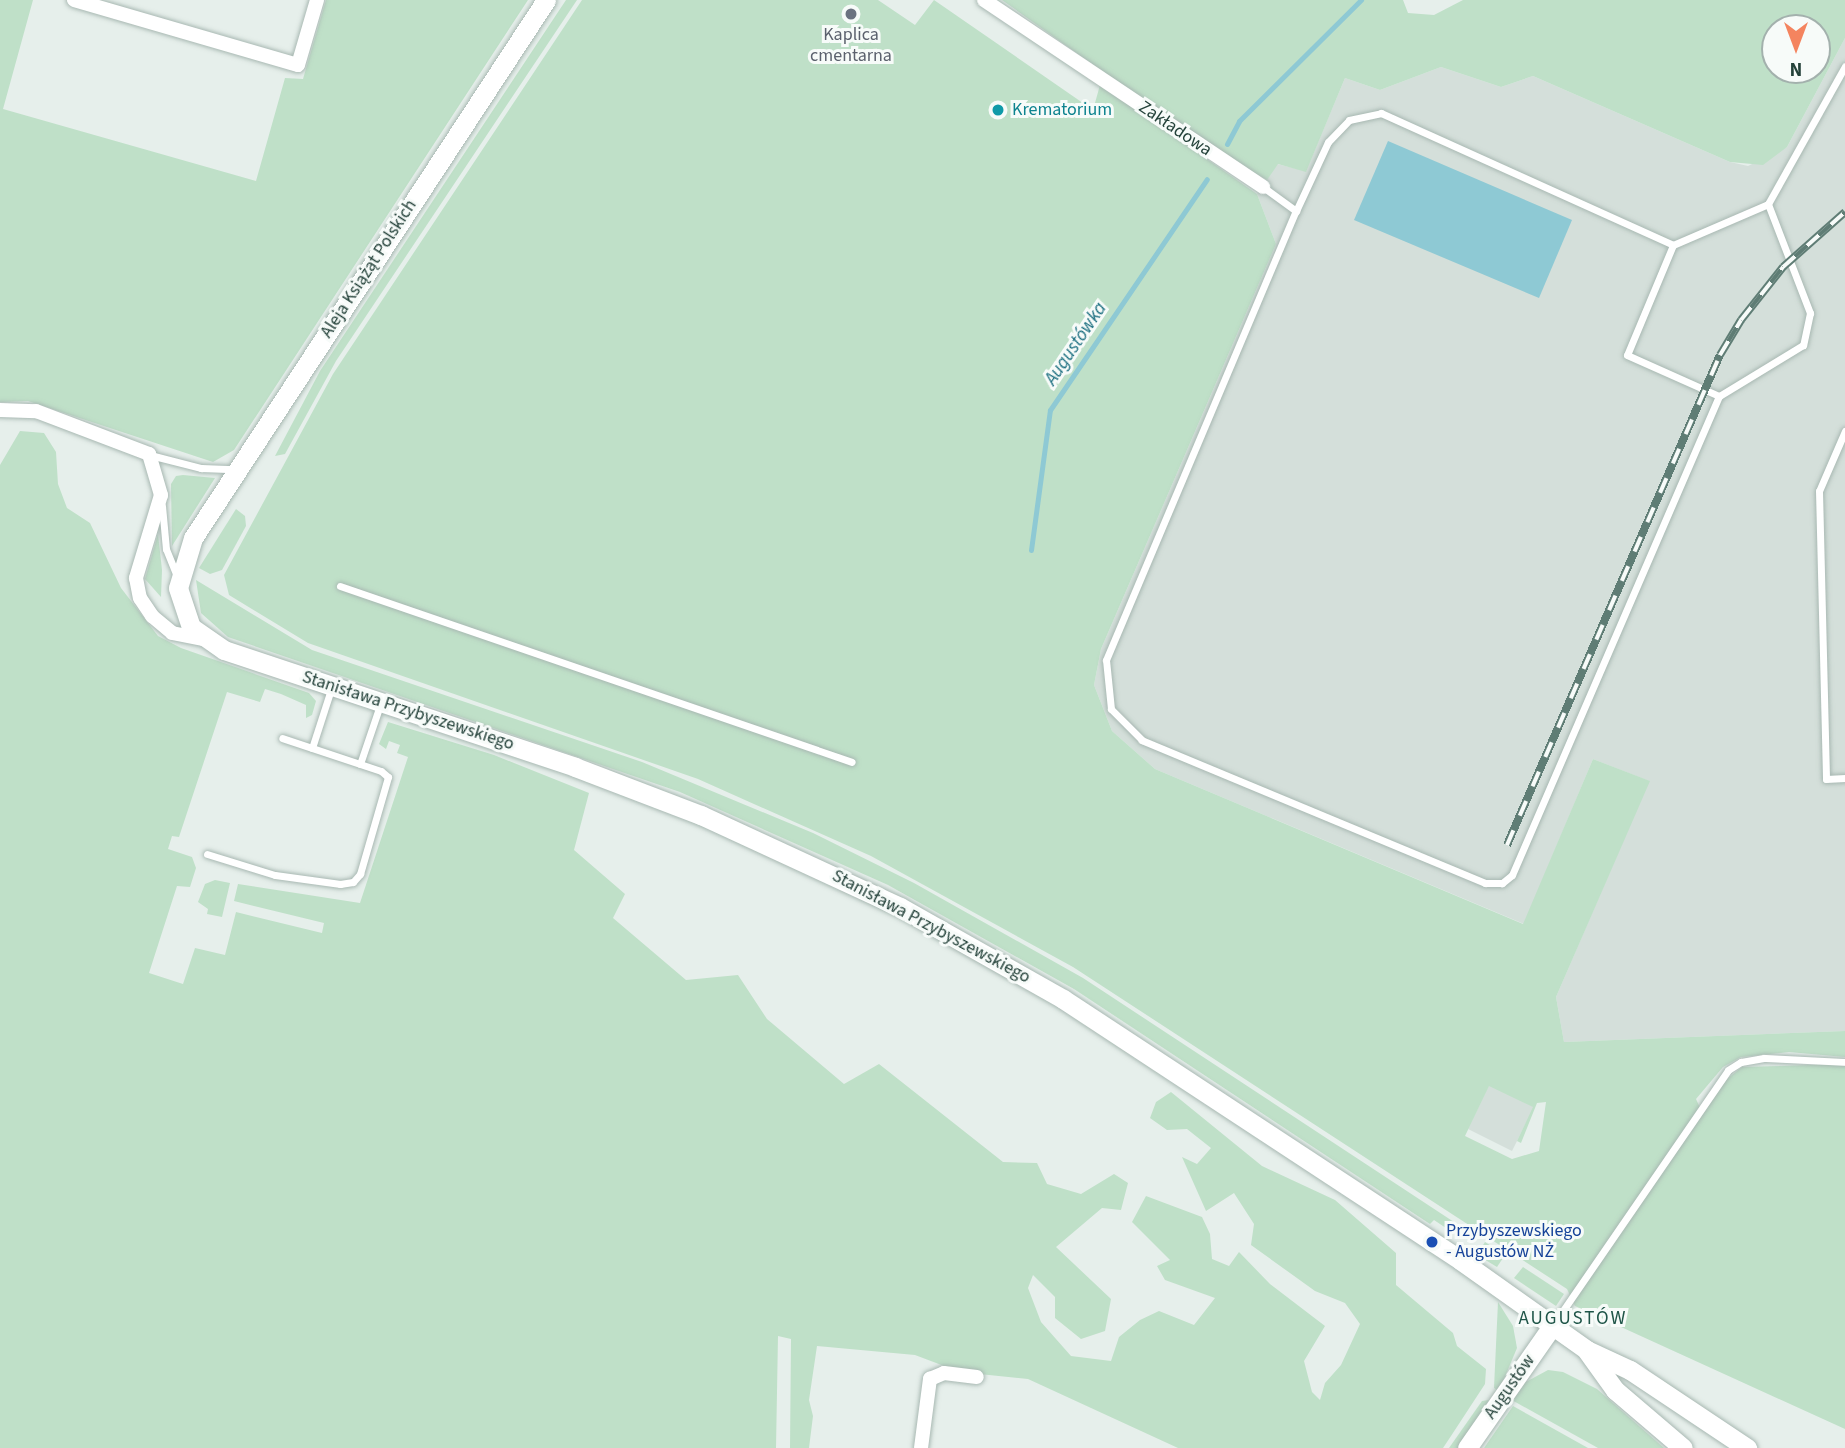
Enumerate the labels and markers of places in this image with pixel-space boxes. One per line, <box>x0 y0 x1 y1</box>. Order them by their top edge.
marker: Kaplica cmentarna <box>843 6 859 22</box>
place label: Kaplica cmentarna <box>810 25 892 68</box>
place label: Krematorium <box>1012 99 1112 121</box>
marker: Krematorium <box>990 102 1006 118</box>
place label: Przybyszewskiego - Augustów NŻ <box>1446 1221 1582 1264</box>
marker: Przybyszewskiego - Augustów NŻ <box>1424 1234 1440 1250</box>

